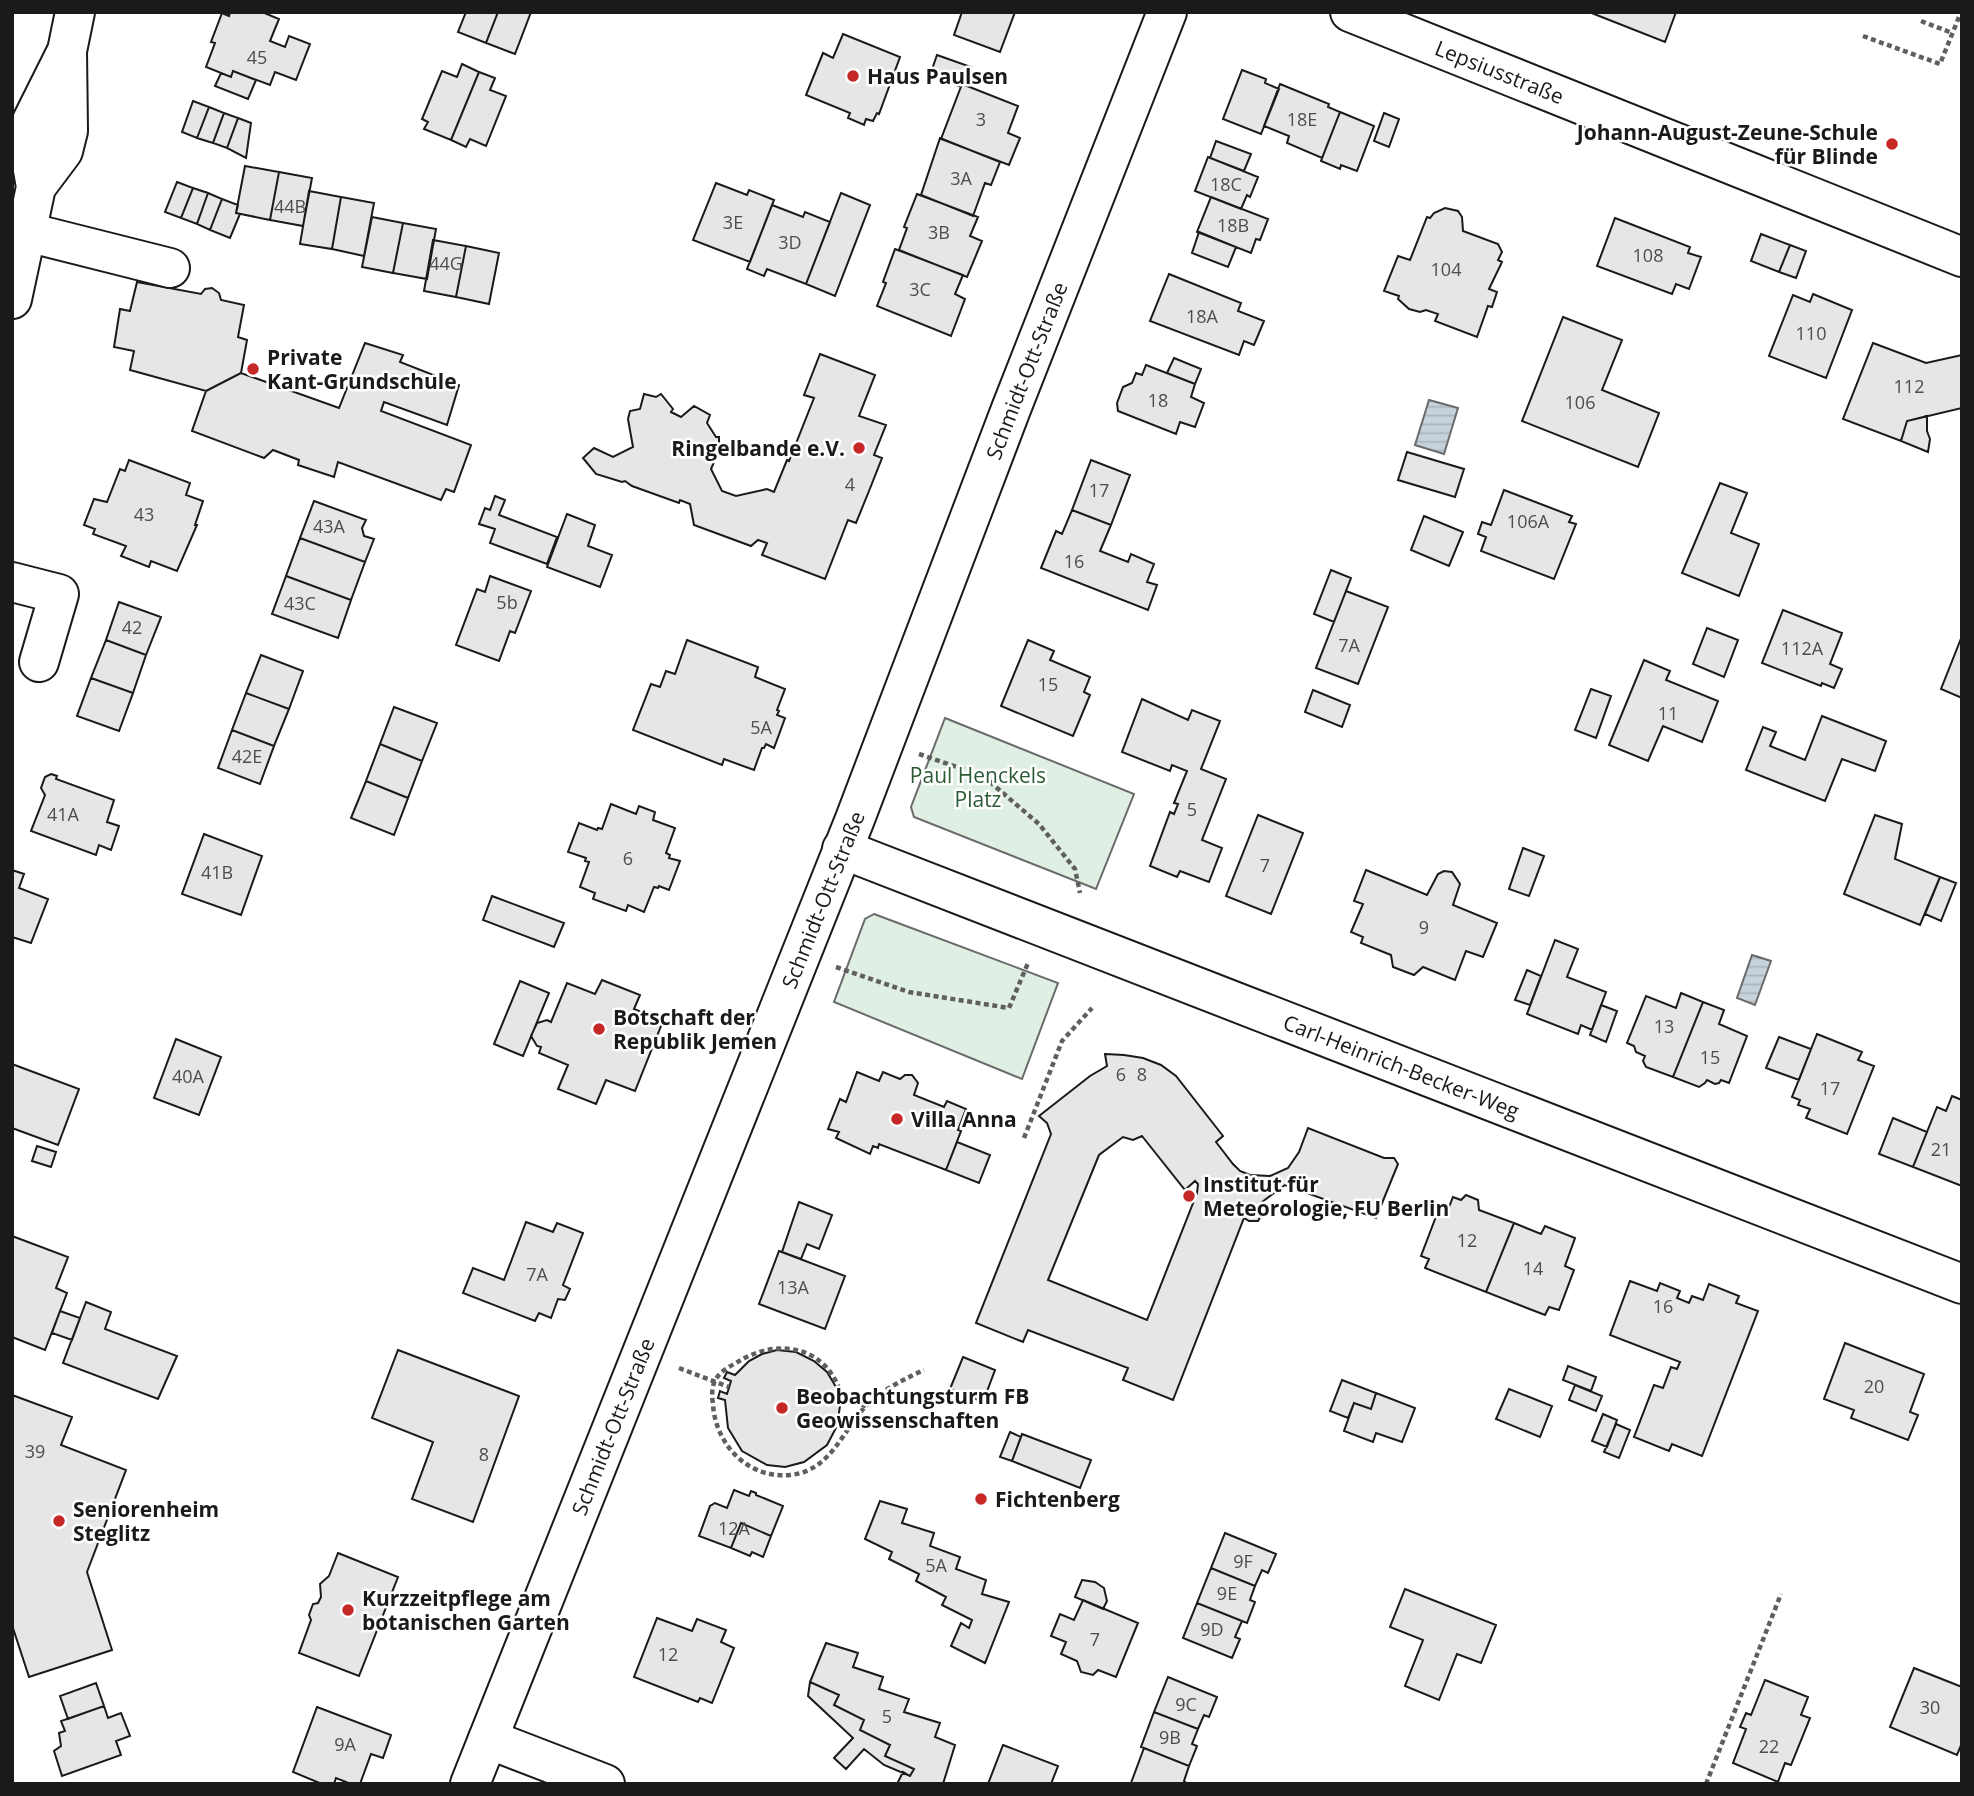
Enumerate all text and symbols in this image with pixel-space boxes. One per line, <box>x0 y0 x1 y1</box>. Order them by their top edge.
street label: Lepsiusstraße <box>1431 33 1568 110</box>
house number: 45 <box>247 45 267 69</box>
place label: Haus Paulsen <box>867 62 1008 90</box>
marker: Haus Paulsen <box>845 68 861 84</box>
house number: 3 <box>976 107 986 131</box>
house number: 18E <box>1287 107 1317 131</box>
place label: Johann-August-Zeune-Schule für Blinde <box>1575 118 1878 170</box>
marker: Johann-August-Zeune-Schule für Blinde <box>1884 136 1900 152</box>
house number: 3A <box>950 166 972 190</box>
house number: 18C <box>1210 172 1242 196</box>
house number: 44B <box>274 194 306 218</box>
house number: 3E <box>723 210 743 234</box>
house number: 18B <box>1217 213 1249 237</box>
house number: 3B <box>928 220 950 244</box>
house number: 3D <box>778 230 802 254</box>
house number: 108 <box>1633 243 1663 267</box>
house number: 44G <box>429 251 463 275</box>
house number: 104 <box>1431 257 1461 281</box>
house number: 3C <box>909 277 931 301</box>
street label: Schmidt-Ott-Straße <box>979 278 1074 463</box>
house number: 18A <box>1186 304 1219 328</box>
house number: 110 <box>1796 321 1826 345</box>
place label: Private Kant-Grundschule <box>267 343 457 395</box>
marker: Private Kant-Grundschule <box>245 361 261 377</box>
house number: 112 <box>1894 374 1924 398</box>
house number: 18 <box>1148 388 1168 412</box>
house number: 106 <box>1565 390 1595 414</box>
place label: Ringelbande e.V. <box>671 434 845 462</box>
marker: Ringelbande e.V. <box>851 440 867 456</box>
house number: 4 <box>845 472 855 496</box>
house number: 17 <box>1089 478 1109 502</box>
house number: 43 <box>134 502 154 526</box>
house number: 106A <box>1507 509 1550 533</box>
house number: 43A <box>313 514 346 538</box>
house number: 16 <box>1064 549 1084 573</box>
house number: 5b <box>496 590 518 614</box>
house number: 43C <box>284 591 316 615</box>
house number: 42 <box>122 615 142 639</box>
house number: 7A <box>1338 633 1360 657</box>
house number: 112A <box>1781 636 1824 660</box>
house number: 15 <box>1038 672 1058 696</box>
house number: 11 <box>1658 701 1678 725</box>
house number: 5A <box>750 715 772 739</box>
house number: 42E <box>232 744 262 768</box>
park label: Paul Henckels Platz <box>910 761 1046 813</box>
house number: 5 <box>1187 797 1197 821</box>
house number: 41A <box>47 802 80 826</box>
street label: Schmidt-Ott-Straße <box>775 807 871 993</box>
house number: 6 <box>623 846 633 870</box>
house number: 7 <box>1260 853 1270 877</box>
house number: 41B <box>201 860 233 884</box>
house number: 9 <box>1419 915 1429 939</box>
place label: Botschaft der Republik Jemen <box>613 1003 777 1055</box>
street label: Carl-Heinrich-Becker-Weg <box>1279 1008 1523 1125</box>
house number: 13 <box>1654 1014 1674 1038</box>
marker: Botschaft der Republik Jemen <box>591 1021 607 1037</box>
house number: 15 <box>1700 1045 1720 1069</box>
house number: 6 <box>1116 1062 1126 1086</box>
house number: 8 <box>1137 1062 1147 1086</box>
house number: 40A <box>172 1064 205 1088</box>
house number: 17 <box>1820 1076 1840 1100</box>
place label: Villa Anna <box>911 1105 1017 1133</box>
marker: Villa Anna <box>889 1111 905 1127</box>
house number: 21 <box>1931 1137 1951 1161</box>
place label: Institut für Meteorologie, FU Berlin <box>1203 1170 1449 1222</box>
marker: Institut für Meteorologie, FU Berlin <box>1181 1188 1197 1204</box>
house number: 12 <box>1457 1228 1477 1252</box>
house number: 14 <box>1523 1256 1543 1280</box>
house number: 7A <box>526 1262 548 1286</box>
house number: 13A <box>777 1275 810 1299</box>
house number: 16 <box>1653 1294 1673 1318</box>
street label: Schmidt-Ott-Straße <box>565 1334 661 1519</box>
house number: 20 <box>1864 1374 1884 1398</box>
place label: Beobachtungsturm FB Geowissenschaften <box>796 1382 1029 1434</box>
marker: Beobachtungsturm FB Geowissenschaften <box>774 1400 790 1416</box>
house number: 39 <box>25 1439 45 1463</box>
house number: 8 <box>479 1442 489 1466</box>
place label: Fichtenberg <box>995 1485 1120 1513</box>
marker: Fichtenberg <box>973 1491 989 1507</box>
place label: Seniorenheim Steglitz <box>73 1495 219 1547</box>
marker: Seniorenheim Steglitz <box>51 1513 67 1529</box>
house number: 12A <box>718 1516 751 1540</box>
house number: 9F <box>1233 1549 1253 1573</box>
house number: 5A <box>925 1553 947 1577</box>
house number: 9E <box>1217 1581 1237 1605</box>
place label: Kurzzeitpflege am botanischen Garten <box>362 1584 570 1636</box>
marker: Kurzzeitpflege am botanischen Garten <box>340 1602 356 1618</box>
house number: 9D <box>1200 1617 1224 1641</box>
house number: 7 <box>1090 1627 1100 1651</box>
house number: 12 <box>658 1642 678 1666</box>
house number: 9C <box>1175 1692 1197 1716</box>
house number: 30 <box>1920 1695 1940 1719</box>
house number: 5 <box>882 1704 892 1728</box>
house number: 9B <box>1159 1725 1181 1749</box>
house number: 9A <box>334 1732 356 1756</box>
house number: 22 <box>1759 1734 1779 1758</box>

